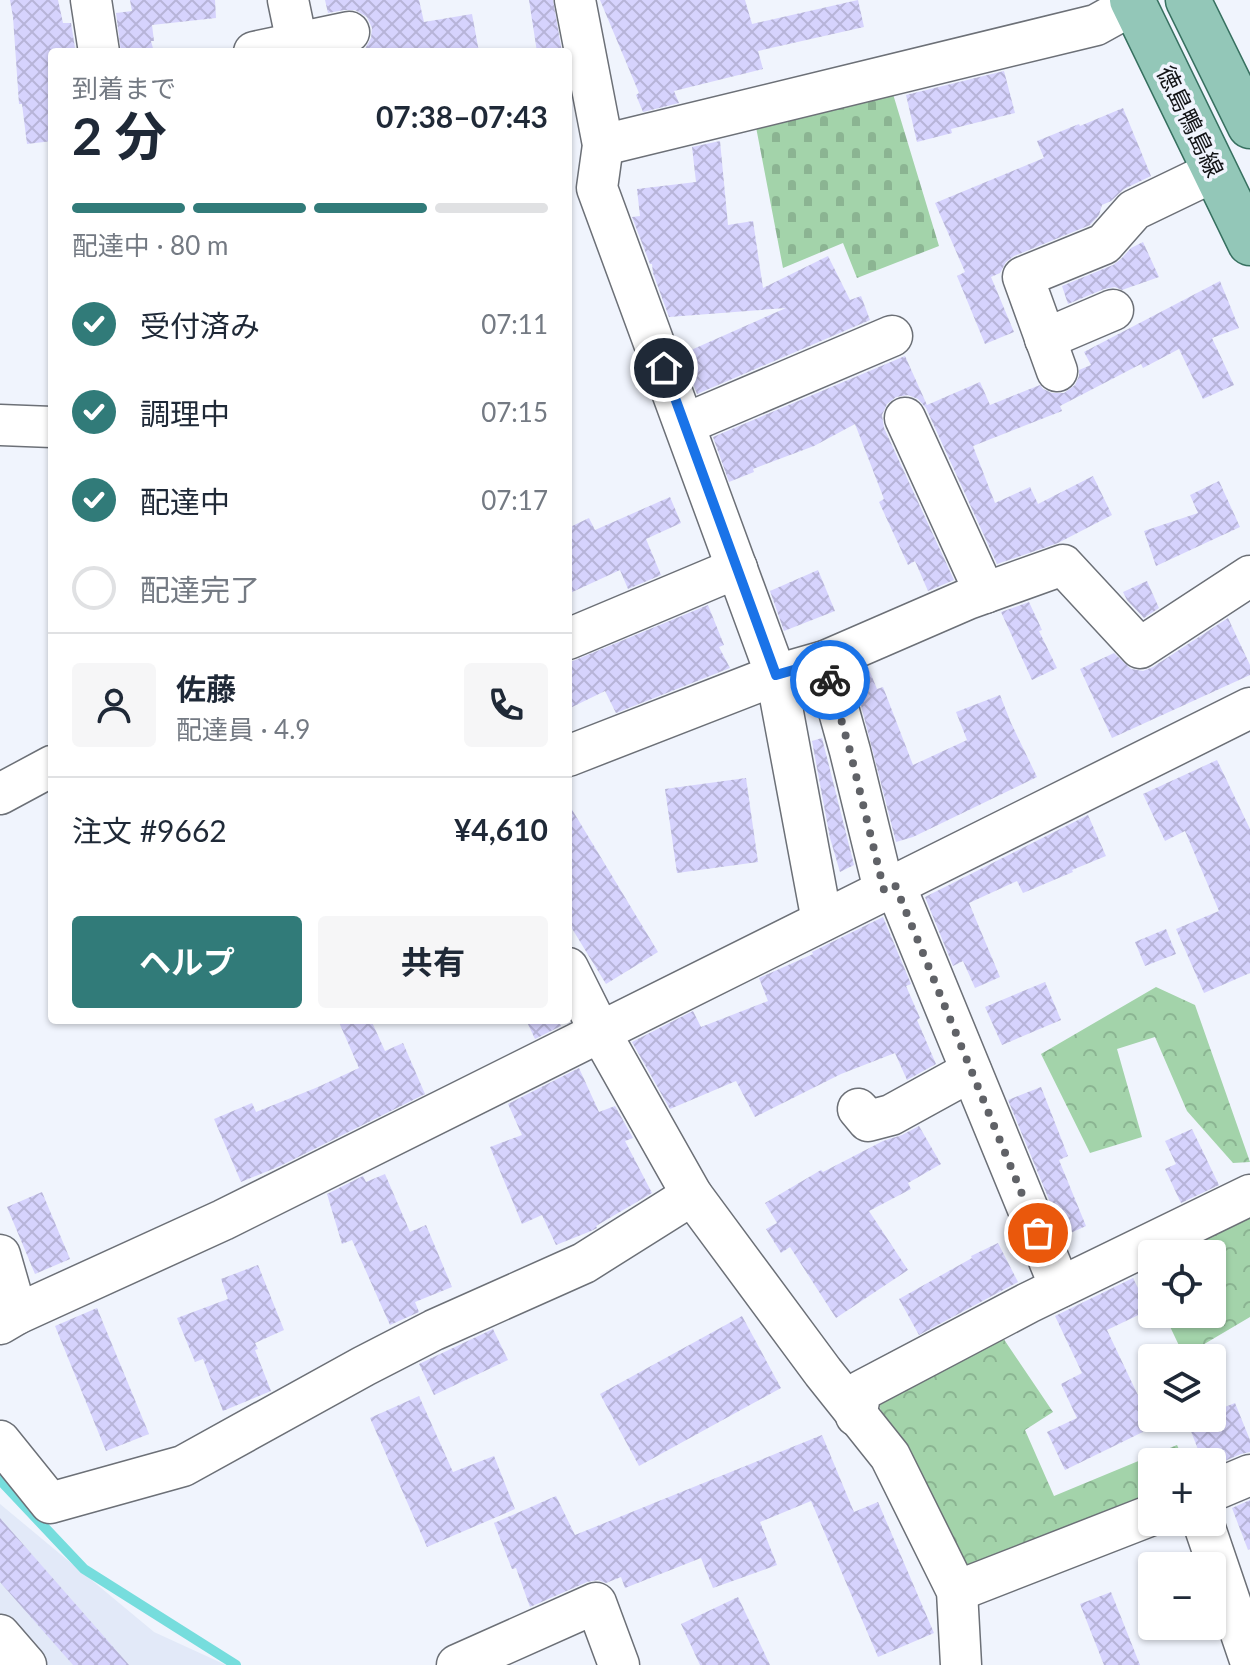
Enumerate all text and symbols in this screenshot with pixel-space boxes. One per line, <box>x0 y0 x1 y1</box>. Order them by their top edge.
street label: 徳島鴨島線 <box>1152 61 1230 181</box>
text: 到着まで <box>72 72 176 104</box>
text: 07:38–07:43 <box>376 98 548 134</box>
text: 2 分 <box>72 104 167 166</box>
text: 配達中 · 80 m <box>72 229 228 261</box>
icon: check <box>72 302 116 346</box>
text: 受付済み <box>140 307 260 343</box>
text: 07:11 <box>481 308 548 340</box>
pin <box>630 334 698 402</box>
icon: home <box>642 346 686 390</box>
icon: check <box>72 390 116 434</box>
text: 調理中 <box>140 395 230 431</box>
text: 07:15 <box>481 396 548 428</box>
icon: check <box>72 478 116 522</box>
text: 配達中 <box>140 483 230 519</box>
text: 07:17 <box>481 484 548 516</box>
text: 配達完了 <box>140 571 260 607</box>
courier <box>790 640 870 720</box>
icon: bike <box>808 658 852 702</box>
button: person <box>72 663 156 747</box>
button: phone <box>464 663 548 747</box>
text: 佐藤 <box>176 670 236 706</box>
text: 配達員 · 4.9 <box>176 713 310 745</box>
text: ¥4,610 <box>454 811 548 847</box>
text: 注文 #9662 <box>72 812 227 848</box>
button: ヘルプ <box>72 916 302 1008</box>
button: 共有 <box>318 916 548 1008</box>
pin <box>1004 1199 1072 1267</box>
icon: bag <box>1016 1211 1060 1255</box>
map controls <box>1138 1240 1226 1640</box>
button: locate <box>1138 1240 1226 1328</box>
button: layers <box>1138 1344 1226 1432</box>
button: + <box>1138 1448 1226 1536</box>
button: − <box>1138 1552 1226 1640</box>

